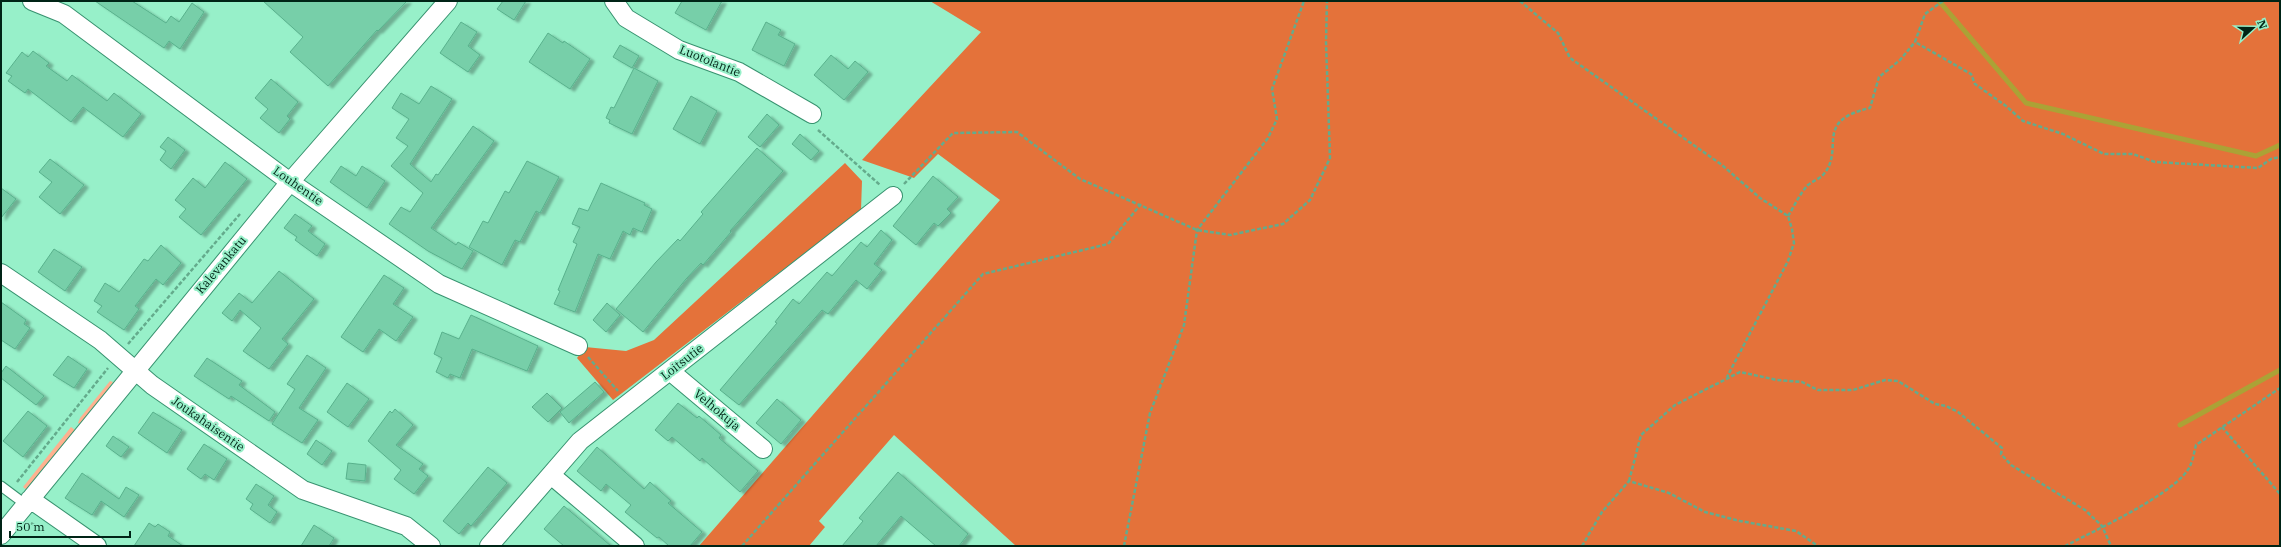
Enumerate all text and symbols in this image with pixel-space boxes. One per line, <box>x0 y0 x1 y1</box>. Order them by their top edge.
north arrow <box>2233 8 2273 48</box>
text: N <box>2254 18 2271 31</box>
street label: Luotolantie <box>677 42 743 80</box>
street label: Louhentie <box>270 163 326 208</box>
street label: Kalevankatu <box>192 232 249 296</box>
street label: Loitsutie <box>658 340 706 383</box>
street label: Velhokuja <box>691 386 744 434</box>
street label: Joukahaisentie <box>169 393 248 454</box>
scale bar <box>10 513 130 539</box>
text: 50 m <box>16 519 45 534</box>

